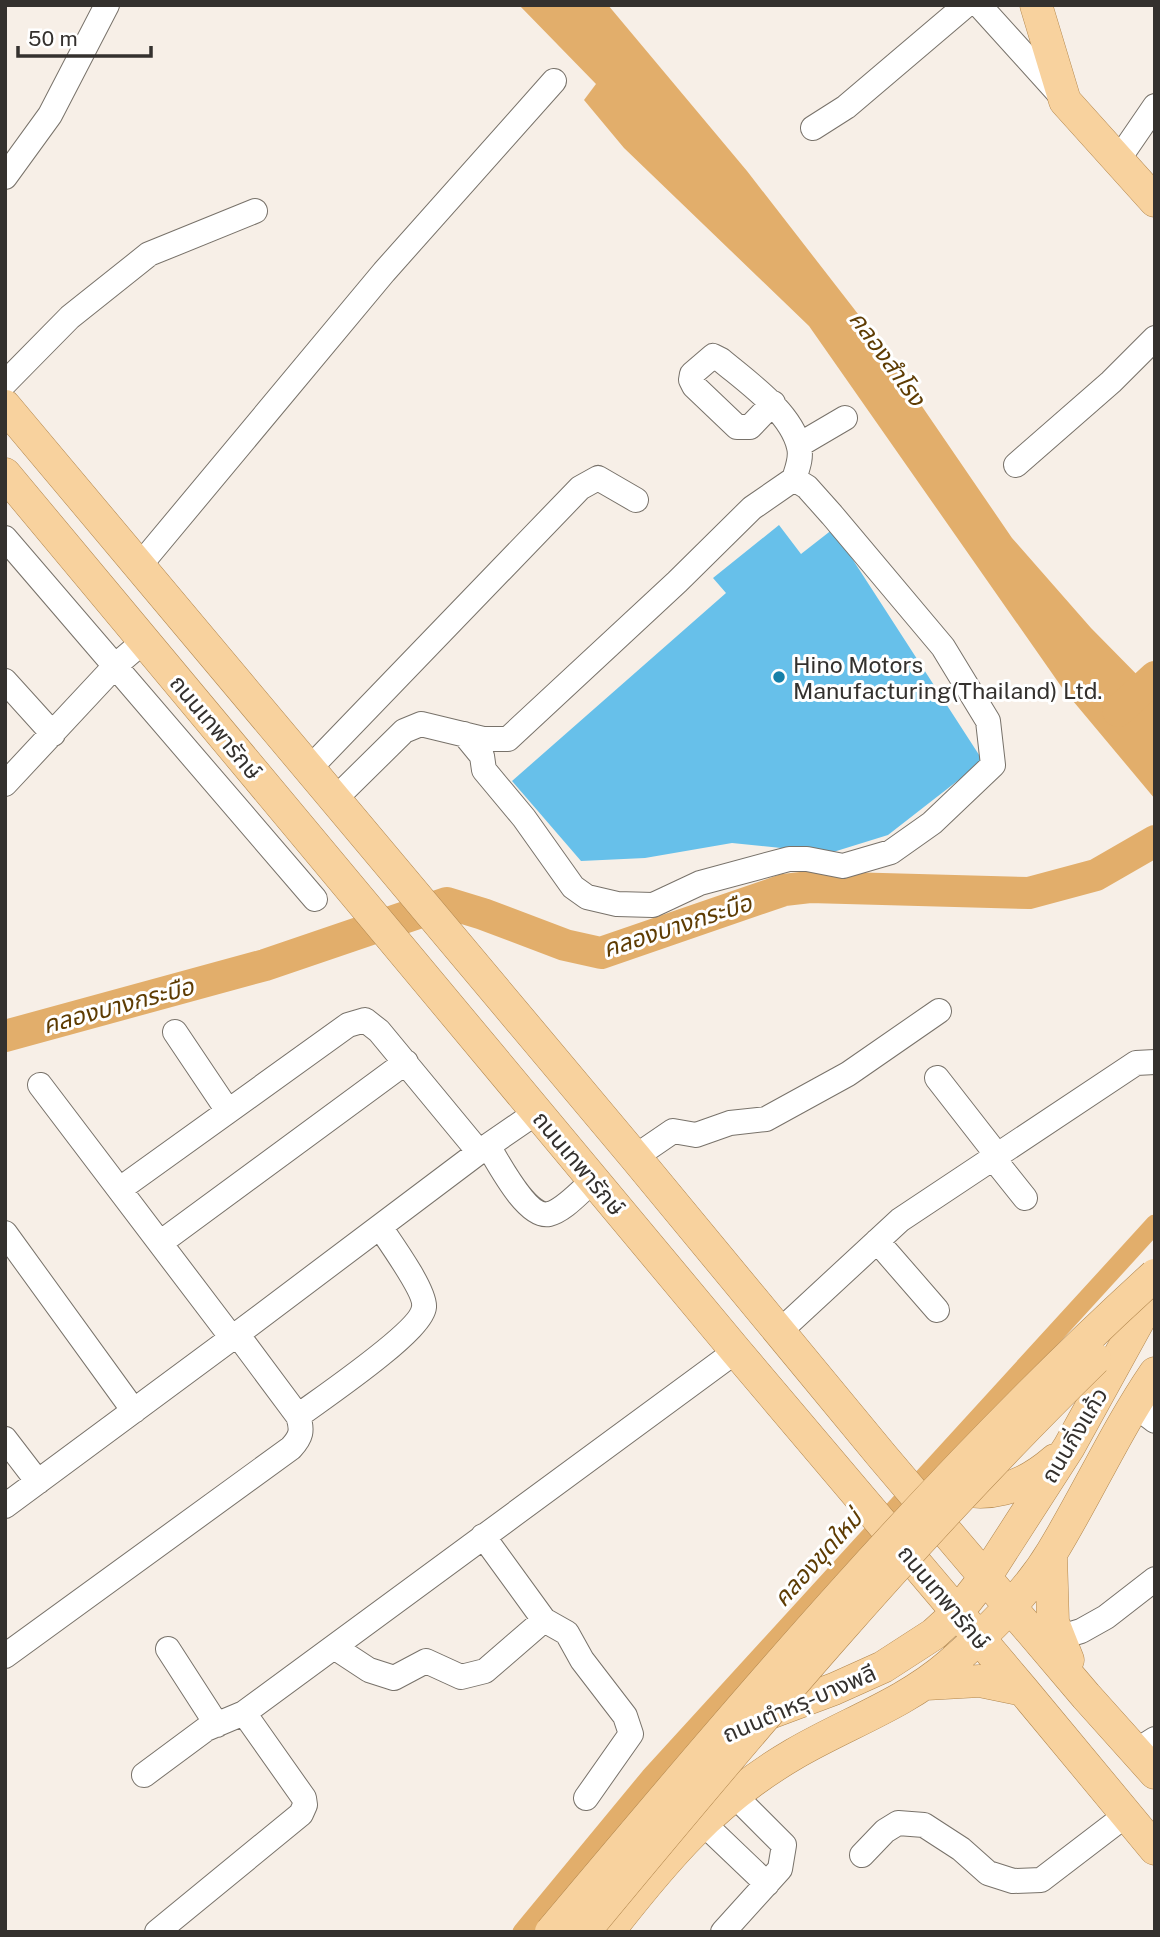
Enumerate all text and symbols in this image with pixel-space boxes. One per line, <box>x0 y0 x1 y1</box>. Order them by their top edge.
scale bar <box>18 14 150 58</box>
text: 50 m <box>28 26 78 51</box>
water label: คลองสำโรง <box>844 305 932 412</box>
place label: Hino Motors Manufacturing(Thailand) Ltd. <box>793 651 1103 704</box>
street label: ถนนเทพารักษ์ <box>165 669 267 785</box>
marker: Hino Motors Manufacturing(Thailand) Ltd. <box>771 669 787 685</box>
water label: คลองบางกระบือ <box>599 887 756 962</box>
water label: คลองบางกระบือ <box>40 971 198 1039</box>
street label: ถนนเทพารักษ์ <box>528 1105 630 1221</box>
street label: ถนนกิ่งแก้ว <box>1034 1382 1113 1488</box>
water label: คลองขุดใหม่ <box>767 1502 871 1613</box>
street label: ถนนเทพารักษ์ <box>893 1539 995 1655</box>
street label: ถนนตำหรุ-บางพลี <box>718 1659 880 1748</box>

